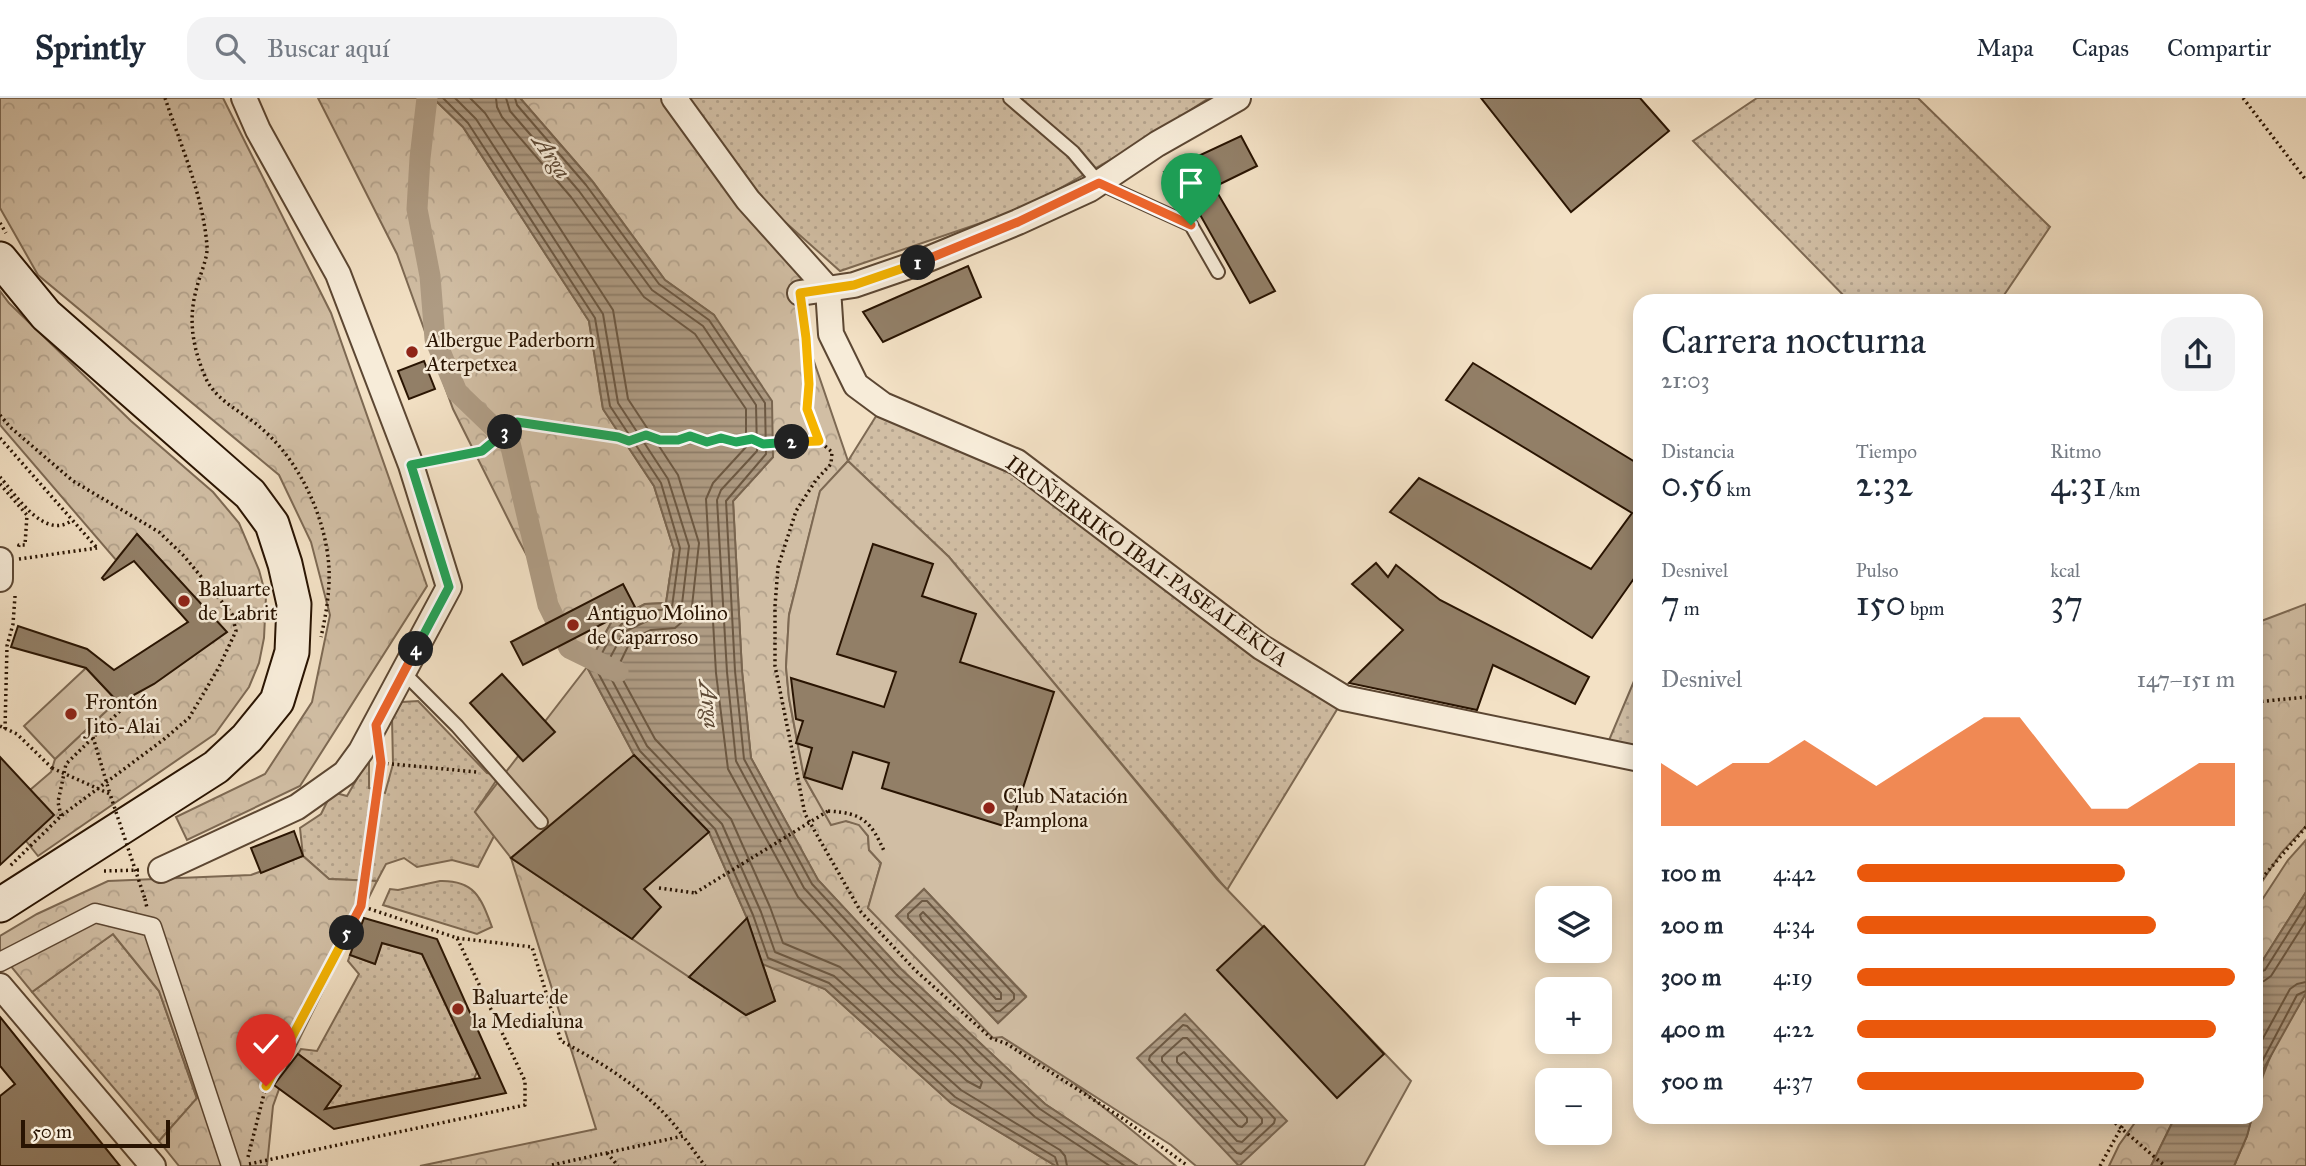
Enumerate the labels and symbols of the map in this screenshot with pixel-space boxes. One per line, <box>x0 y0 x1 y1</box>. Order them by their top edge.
water label: Arga <box>525 126 577 184</box>
pin <box>1161 153 1221 225</box>
pin: 1 <box>900 246 936 280</box>
place label: Albergue Paderborn Aterpetxea <box>425 327 595 377</box>
marker: Albergue Paderborn Aterpetxea <box>404 344 420 360</box>
pin: 3 <box>488 414 522 450</box>
pin: 2 <box>774 424 810 460</box>
street label: IRUÑERRIKO IBAI-PASEALEKUA <box>1001 450 1293 672</box>
place label: Baluarte de Labrit <box>198 576 278 626</box>
marker: Baluarte de Labrit <box>176 593 192 609</box>
place label: Antiguo Molino de Caparroso <box>586 600 728 650</box>
marker: Antiguo Molino de Caparroso <box>565 617 581 633</box>
pin: 4 <box>398 632 434 666</box>
water label: Arga <box>693 676 727 730</box>
place label: Frontón Jito-Alai <box>83 689 161 739</box>
marker: Frontón Jito-Alai <box>63 706 79 722</box>
place label: Club Natación Pamplona <box>1003 783 1128 833</box>
marker: Club Natación Pamplona <box>981 800 997 816</box>
pin: 5 <box>330 916 364 950</box>
place label: Baluarte de la Medialuna <box>472 984 584 1034</box>
marker: Baluarte de la Medialuna <box>450 1001 466 1017</box>
pin <box>236 1014 296 1086</box>
scale bar <box>21 1117 170 1149</box>

